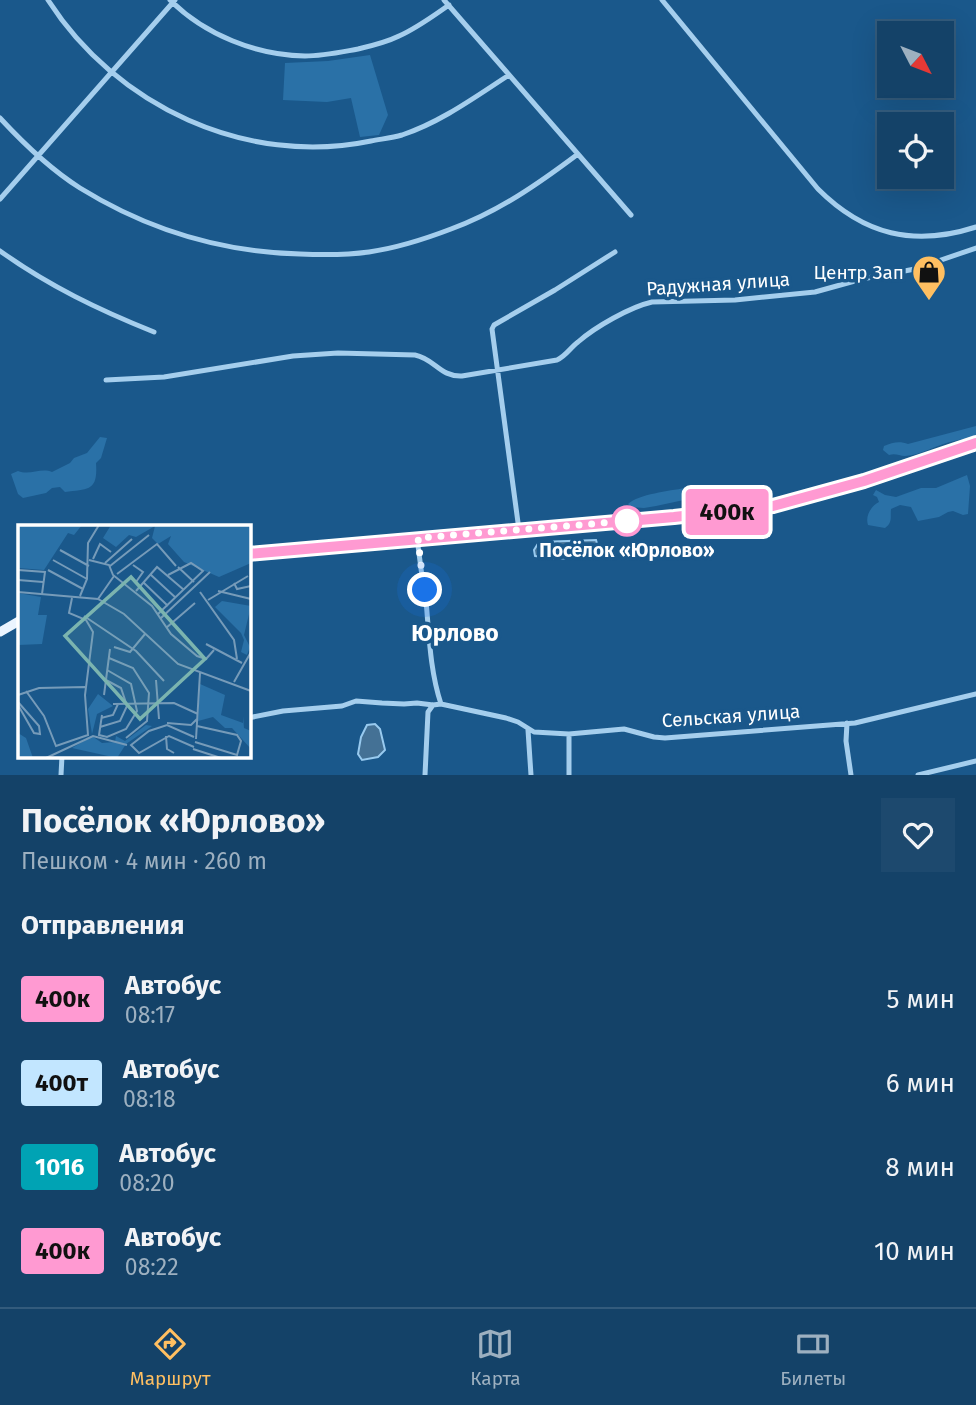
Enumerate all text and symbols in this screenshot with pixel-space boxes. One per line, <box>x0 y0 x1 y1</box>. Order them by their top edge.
north arrow <box>877 21 954 98</box>
map controls <box>877 21 954 189</box>
button: locate <box>877 112 954 189</box>
shop icon: Центр Зап <box>910 253 948 302</box>
place label: Центр Зап <box>813 261 904 284</box>
street label: Радужная улица <box>645 268 791 300</box>
line badge: 400к <box>678 489 776 535</box>
text: 400к <box>700 498 754 526</box>
marker: Посёлок «Юрлово» <box>612 506 642 536</box>
inset map <box>18 525 250 758</box>
place label: Посёлок «Юрлово» <box>539 539 715 562</box>
your location <box>407 572 442 607</box>
district label: Юрлово <box>411 619 499 647</box>
street label: Сельская улица <box>661 700 801 732</box>
button: heart <box>881 798 955 872</box>
text: Посёлок «Юрлово» <box>21 801 325 841</box>
text: Пешком · 4 мин · 260 m <box>21 847 267 875</box>
text: Отправления <box>21 910 184 941</box>
text: Автобус <box>125 970 221 1001</box>
text: 5 мин <box>887 984 955 1015</box>
text: 400к <box>35 985 90 1013</box>
text: 08:17 <box>125 1001 175 1029</box>
text: Автобус <box>123 1054 219 1085</box>
text: 6 мин <box>886 1068 955 1099</box>
text: 400т <box>35 1069 88 1097</box>
text: 08:18 <box>123 1085 176 1113</box>
text: Автобус <box>119 1138 216 1169</box>
text: 8 мин <box>885 1152 955 1183</box>
text: 1016 <box>35 1153 84 1181</box>
text: 08:20 <box>119 1169 175 1197</box>
text: Автобус <box>125 1222 221 1253</box>
text: 10 мин <box>874 1236 955 1267</box>
text: 400к <box>35 1237 90 1265</box>
text: 08:22 <box>125 1253 179 1281</box>
tab: Маршрут <box>130 1325 211 1390</box>
tab: Карта <box>470 1325 521 1390</box>
tab: Билеты <box>780 1325 846 1390</box>

